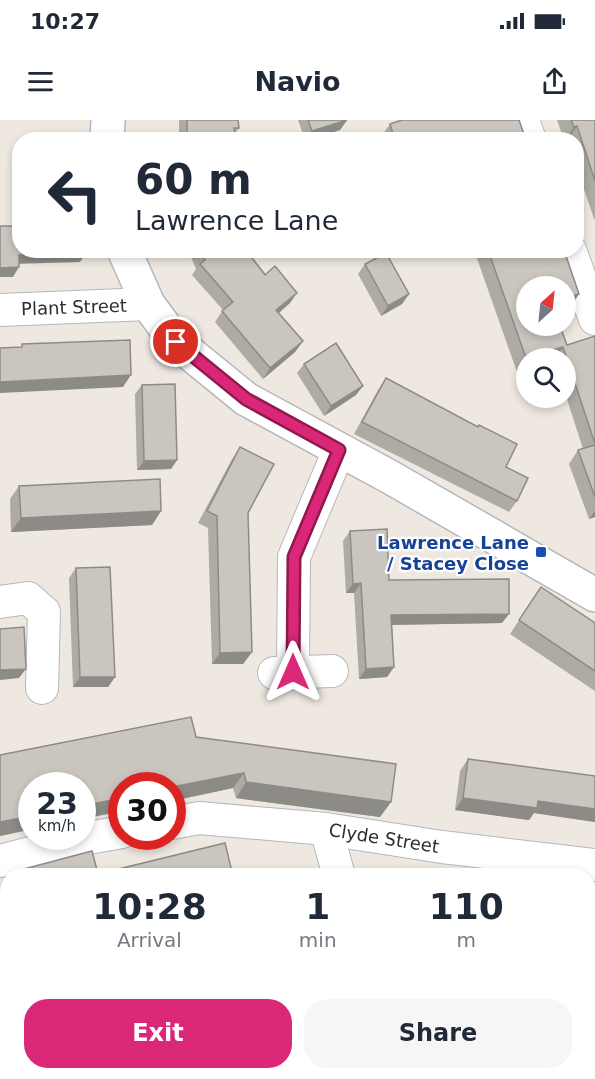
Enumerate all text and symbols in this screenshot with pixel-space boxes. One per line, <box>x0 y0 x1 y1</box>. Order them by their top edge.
text: 10:27 <box>30 9 100 34</box>
icon: menu <box>24 65 57 98</box>
icon: share <box>538 65 571 98</box>
text: Navio <box>254 66 341 97</box>
text: 60 m <box>135 155 252 204</box>
icon: left <box>36 156 114 234</box>
text: Lawrence Lane <box>135 205 338 236</box>
north arrow <box>516 276 576 336</box>
map controls <box>516 276 576 408</box>
street label: Plant Street <box>21 295 127 319</box>
pin <box>150 316 201 367</box>
icon: arrive <box>159 325 192 358</box>
button: search <box>516 348 576 408</box>
place label: Lawrence Lane / Stacey Close <box>377 532 529 574</box>
marker: Lawrence Lane / Stacey Close <box>534 545 548 559</box>
position arrow <box>261 640 325 704</box>
speed limit sign: 30 <box>108 772 186 850</box>
text: 23 <box>36 786 78 821</box>
text: km/h <box>38 817 76 835</box>
street label: Clyde Street <box>327 819 441 857</box>
text: 10:28 <box>92 886 207 927</box>
text: 1 <box>305 886 330 927</box>
text: 110 <box>429 886 504 927</box>
text: Arrival <box>117 928 182 952</box>
text: min <box>299 928 337 952</box>
text: m <box>457 928 476 952</box>
button: Exit <box>24 999 292 1068</box>
button: Share <box>304 999 572 1068</box>

